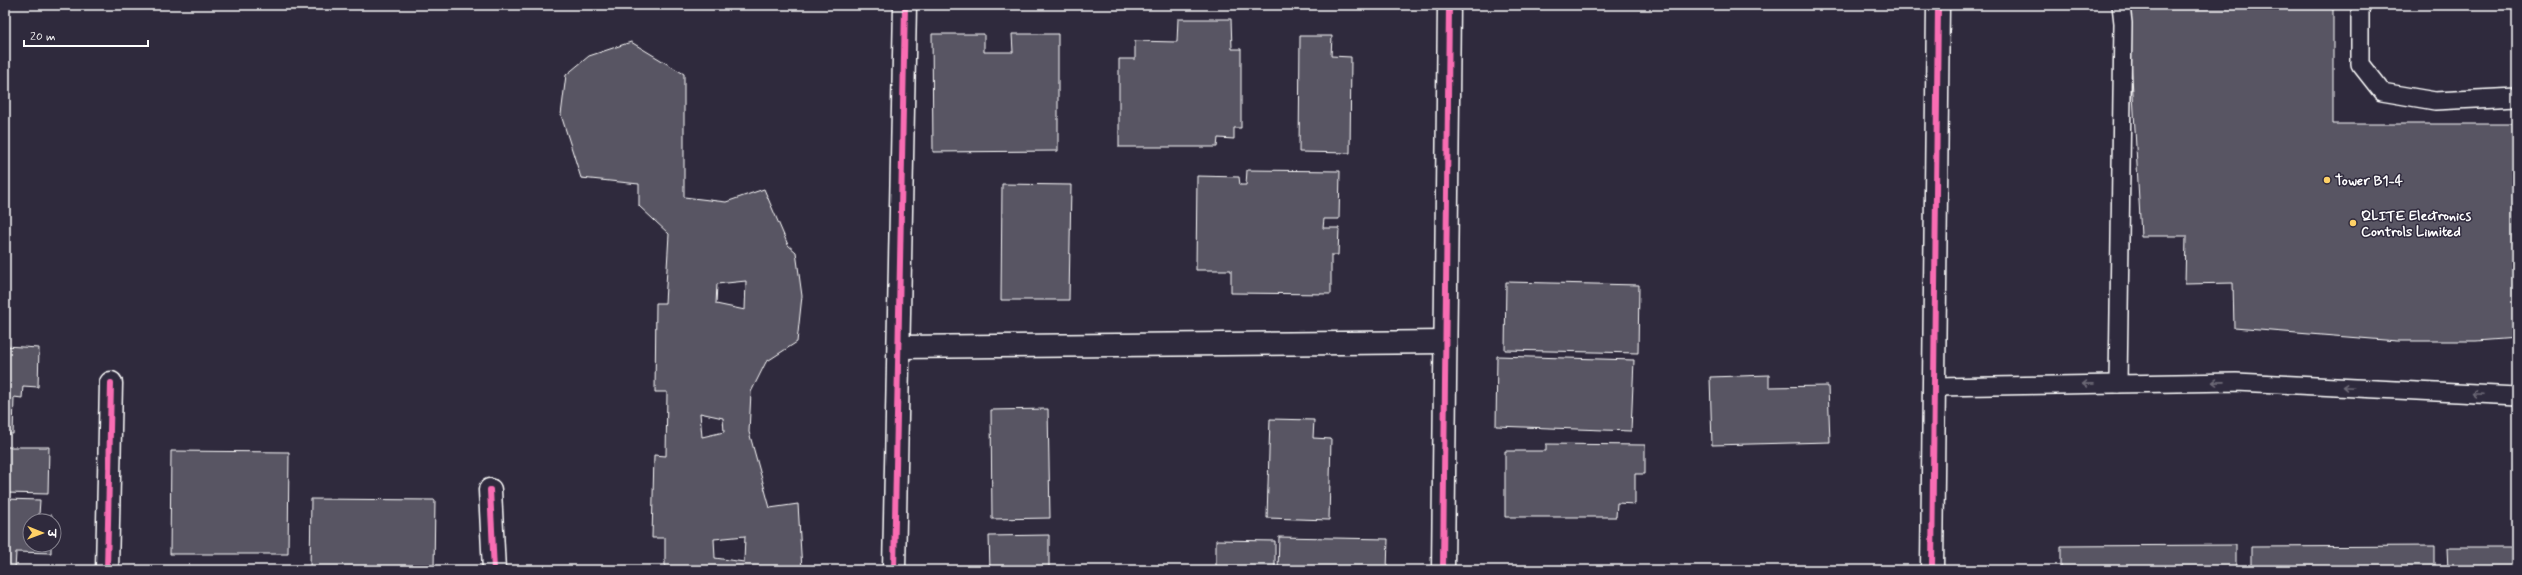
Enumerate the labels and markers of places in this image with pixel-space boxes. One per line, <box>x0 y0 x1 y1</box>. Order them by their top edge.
place label: Tower B1-4 <box>2335 172 2404 190</box>
marker: Tower B1-4 <box>2322 175 2332 185</box>
place label: QLITE Electronics Controls Limited <box>2361 207 2472 241</box>
marker: QLITE Electronics Controls Limited <box>2348 218 2358 228</box>

